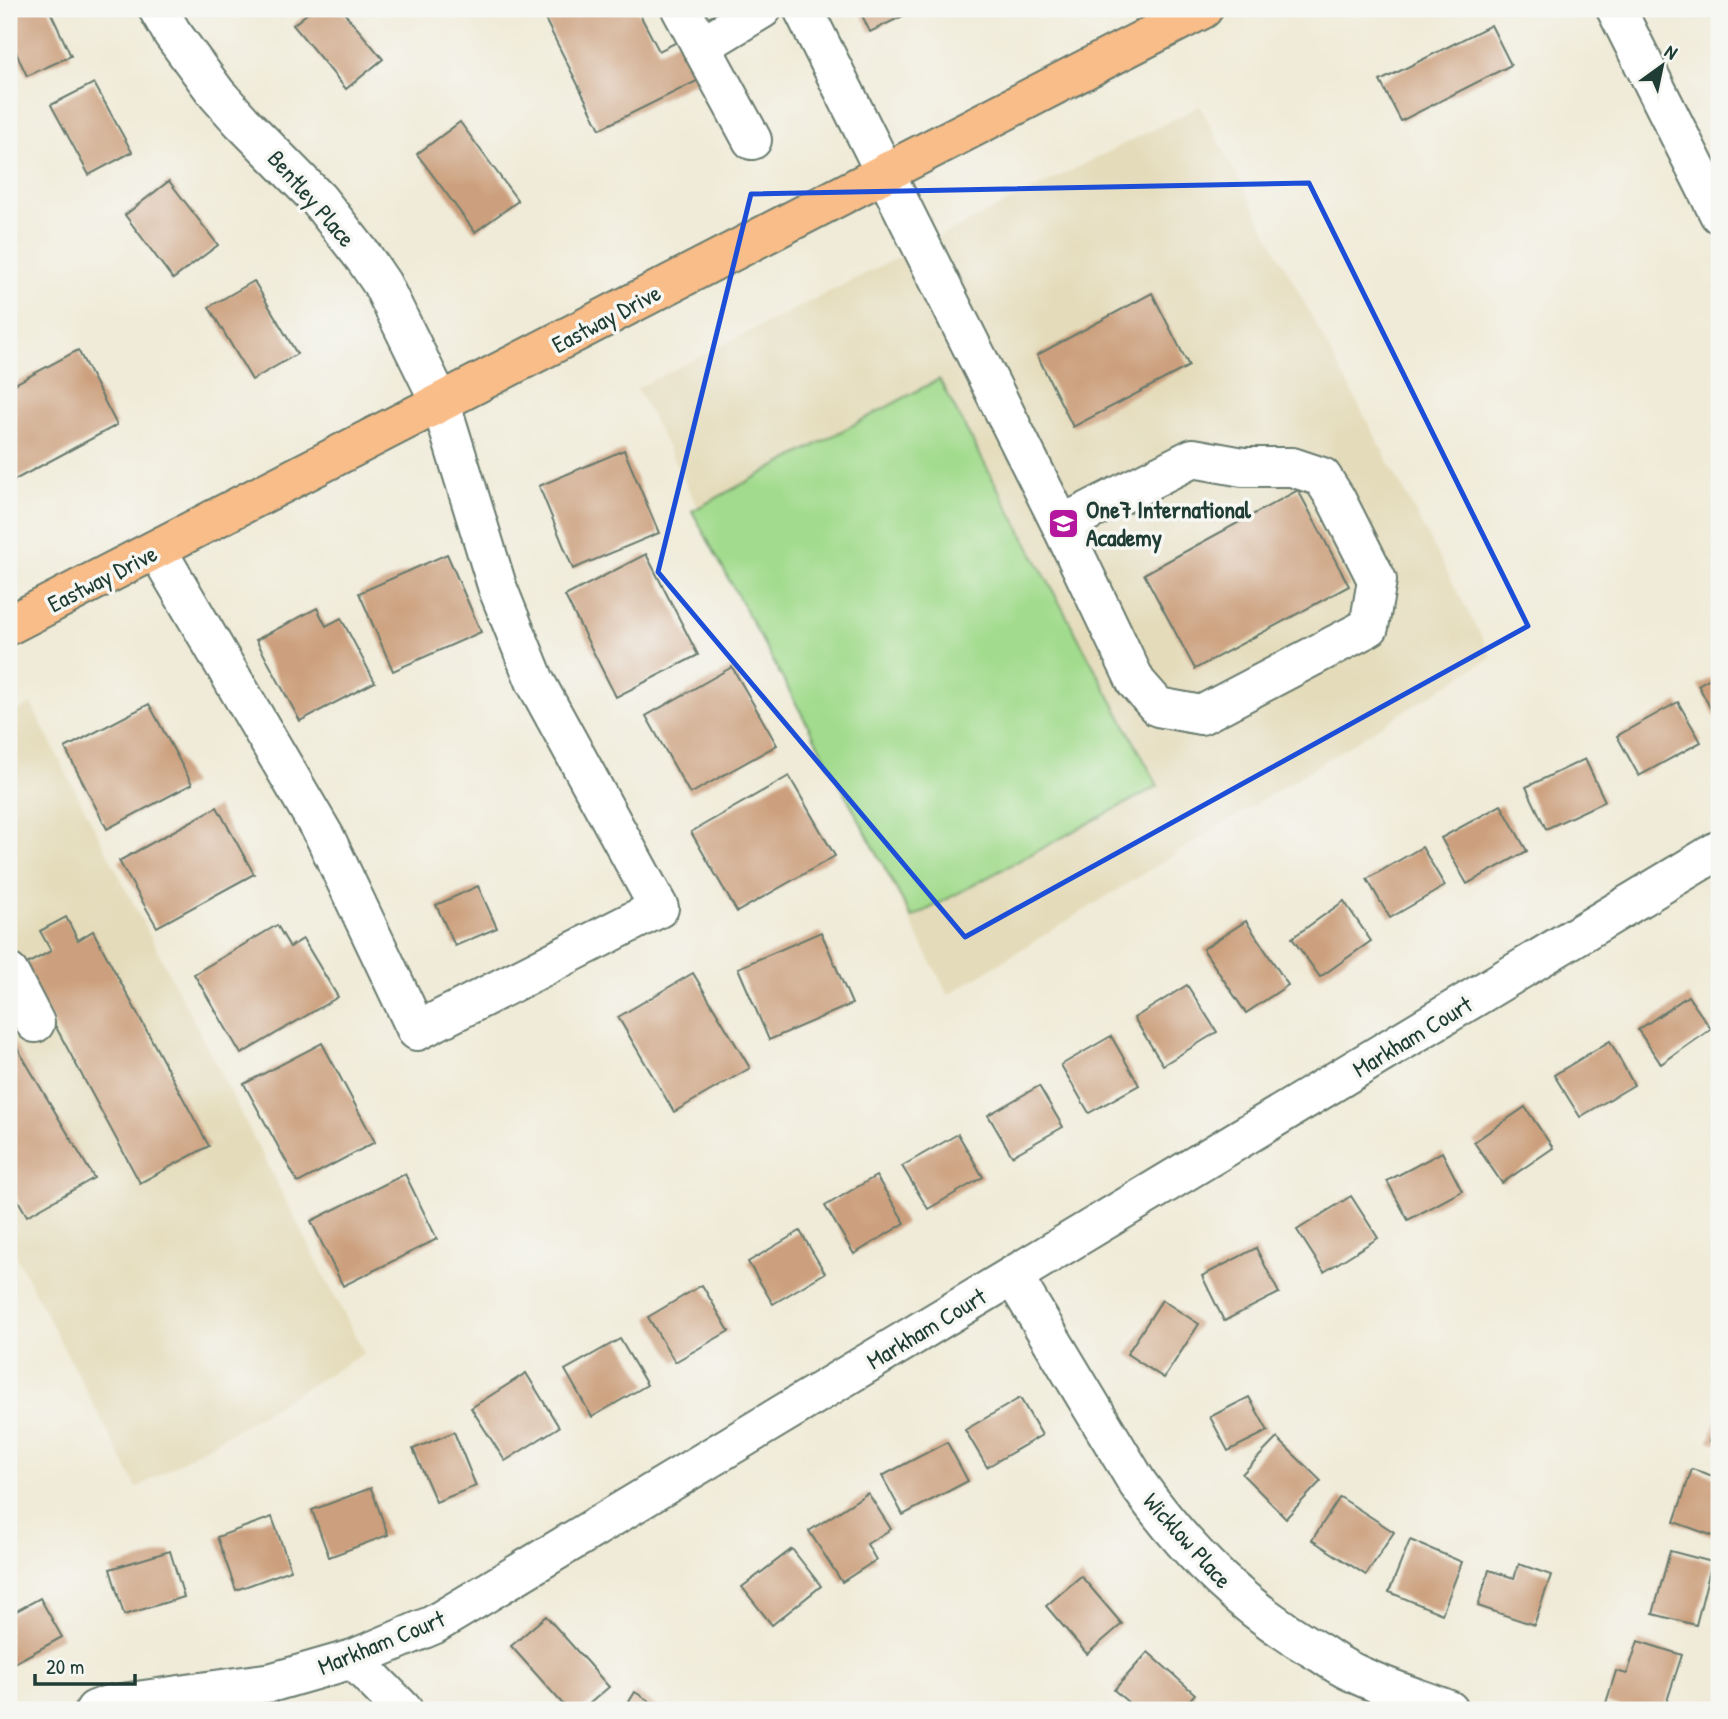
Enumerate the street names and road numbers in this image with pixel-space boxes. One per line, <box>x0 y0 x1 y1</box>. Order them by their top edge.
street label: Bentley Place <box>261 143 363 254</box>
street label: Eastway Drive <box>546 276 666 360</box>
street label: Eastway Drive <box>42 537 163 619</box>
street label: Markham Court <box>1346 987 1478 1084</box>
street label: Markham Court <box>860 1279 992 1376</box>
street label: Wicklow Place <box>1137 1485 1240 1595</box>
street label: Markham Court <box>313 1602 450 1682</box>

